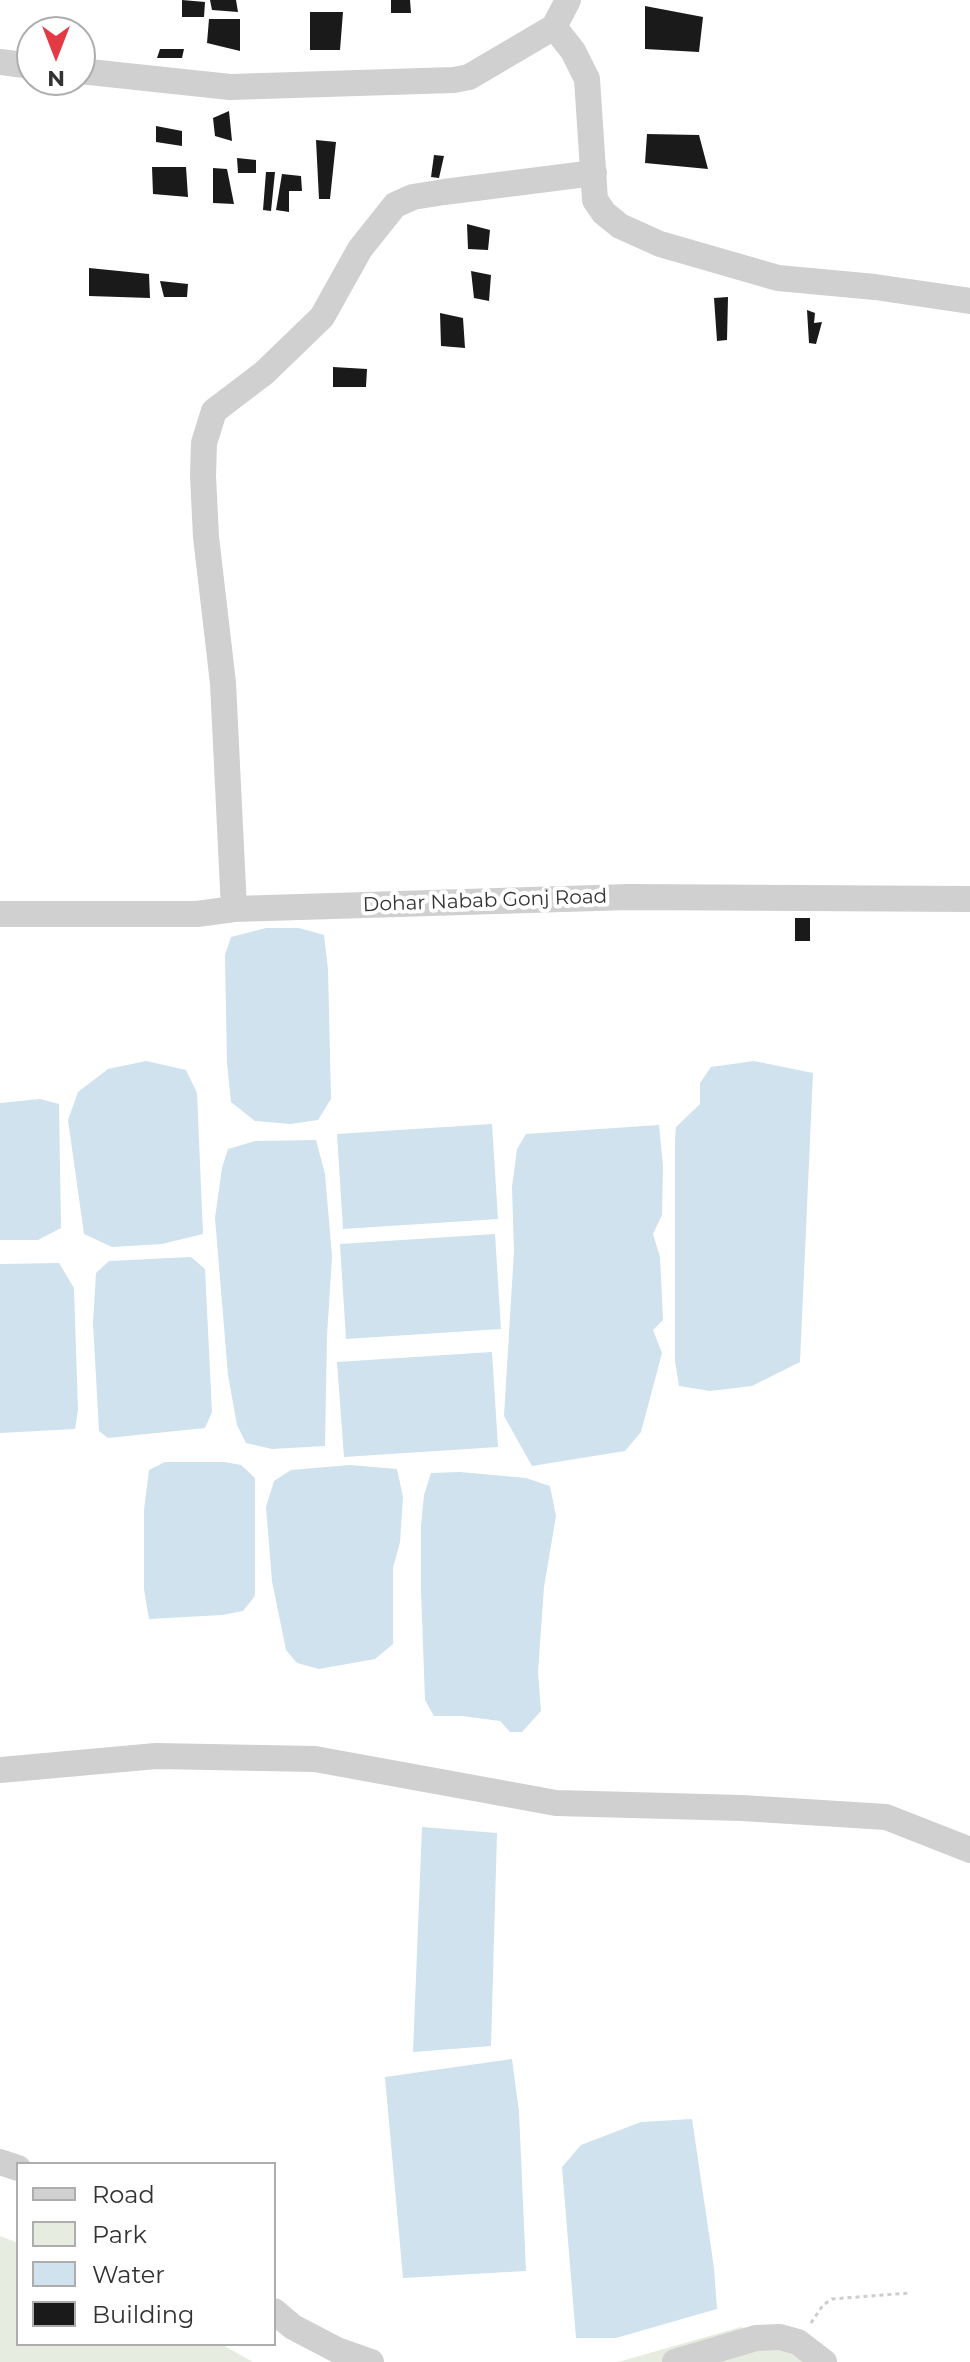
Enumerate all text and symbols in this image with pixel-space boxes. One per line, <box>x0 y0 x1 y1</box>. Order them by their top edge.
north arrow <box>16 16 96 96</box>
text: N <box>47 65 65 92</box>
street label: Dohar Nabab Gonj Road <box>362 885 608 917</box>
legend <box>16 2162 276 2346</box>
text: Road <box>92 2180 155 2209</box>
text: Park <box>92 2220 147 2249</box>
text: Water <box>92 2260 165 2289</box>
text: Building <box>92 2300 195 2329</box>

